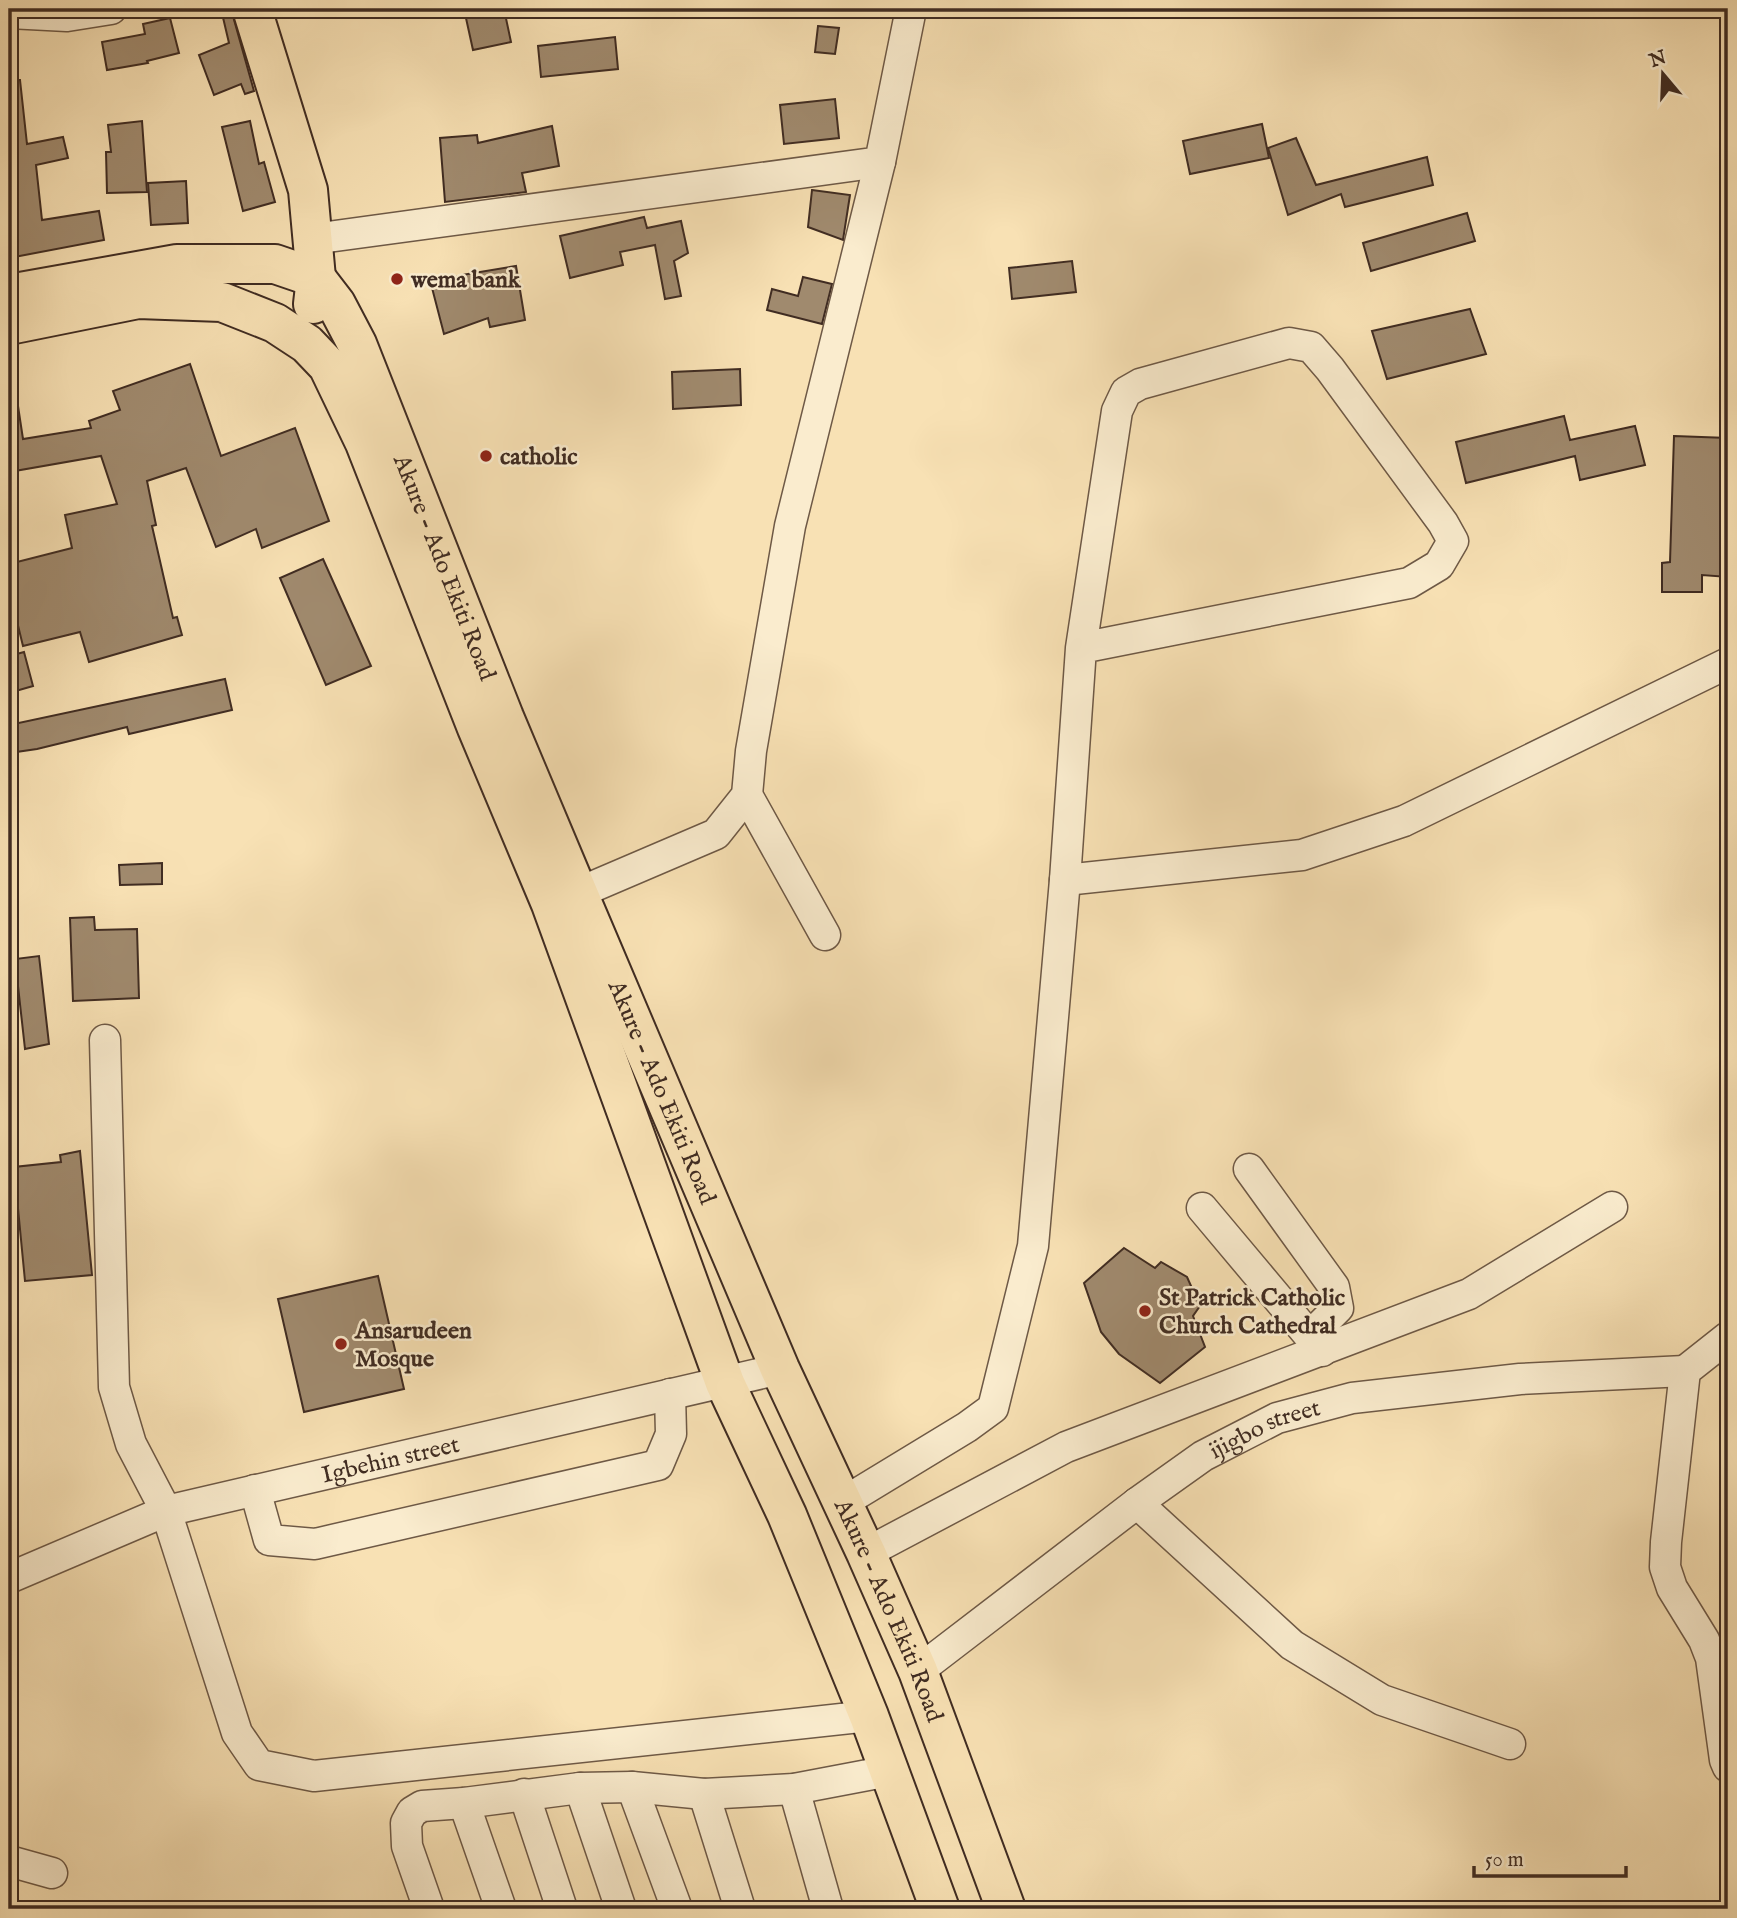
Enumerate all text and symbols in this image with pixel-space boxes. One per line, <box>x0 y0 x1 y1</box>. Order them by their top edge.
north arrow <box>1628 38 1698 108</box>
text: N <box>1645 46 1670 74</box>
place label: wema bank <box>410 265 522 296</box>
marker: wema bank <box>389 271 405 287</box>
place label: catholic <box>500 442 578 473</box>
marker: catholic <box>478 448 494 464</box>
street label: Akure - Ado Ekiti Road <box>385 450 502 685</box>
street label: Akure - Ado Ekiti Road <box>599 975 722 1209</box>
place label: St Patrick Catholic Church Cathedral <box>1159 1283 1345 1342</box>
marker: St Patrick Catholic Church Cathedral <box>1137 1303 1153 1319</box>
place label: Ansarudeen Mosque <box>354 1316 472 1375</box>
marker: Ansarudeen Mosque <box>333 1336 349 1352</box>
street label: ijigbo street <box>1204 1393 1324 1467</box>
street label: Igbehin street <box>319 1430 463 1491</box>
street label: Akure - Ado Ekiti Road <box>826 1494 950 1727</box>
scale bar <box>1474 1834 1627 1878</box>
text: 50 m <box>1485 1847 1524 1874</box>

